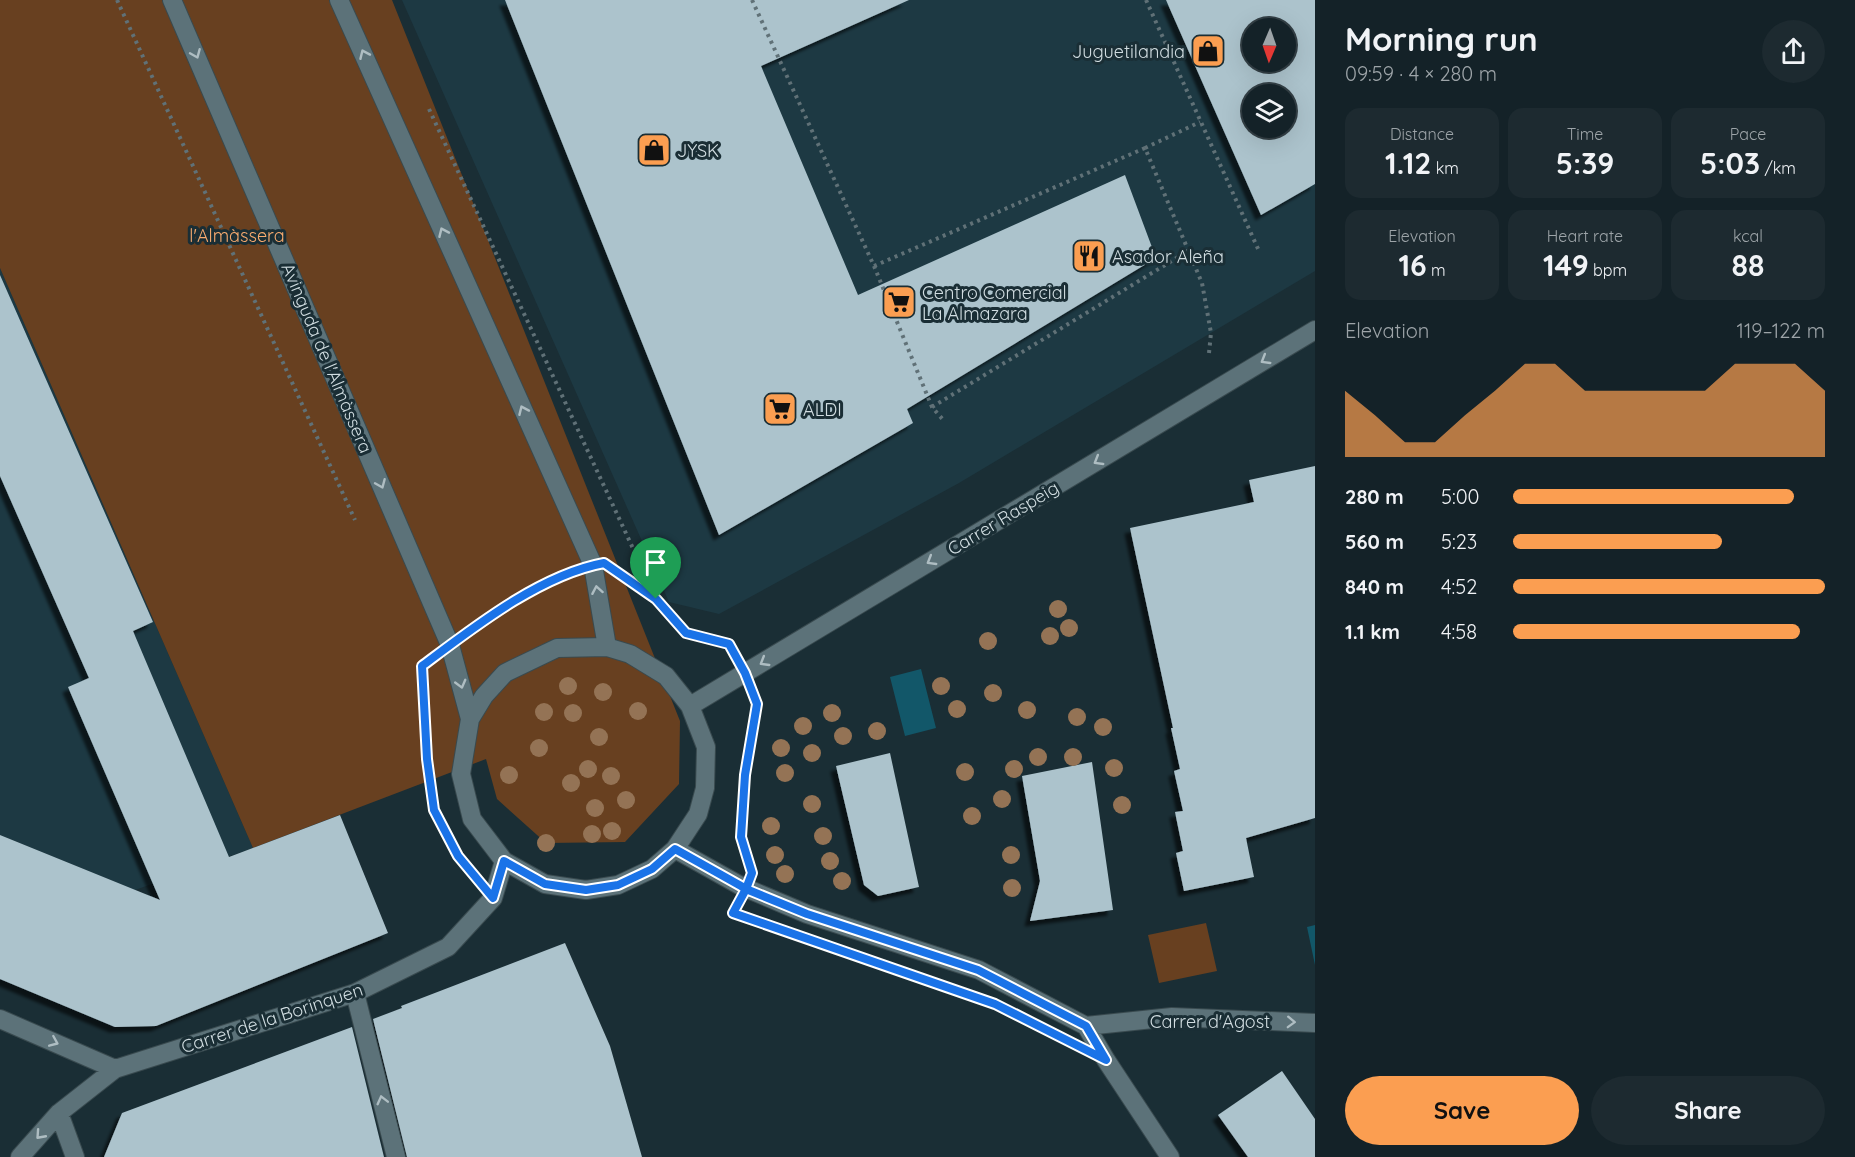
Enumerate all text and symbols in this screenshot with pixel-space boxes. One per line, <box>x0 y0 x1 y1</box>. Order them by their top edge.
north arrow <box>1242 18 1296 72</box>
map controls <box>1242 18 1296 138</box>
text: Morning run <box>1345 18 1538 59</box>
button: share <box>1762 20 1825 83</box>
shop icon: Juguetilandia <box>1190 33 1226 69</box>
place label: Juguetilandia <box>1072 40 1185 63</box>
one-way arrow <box>188 47 200 58</box>
one-way arrow <box>359 50 371 61</box>
text: 09:59 · 4 × 280 m <box>1345 61 1497 86</box>
button: layers <box>1242 84 1296 138</box>
text: Distance <box>1390 124 1454 144</box>
text: Time <box>1567 124 1603 144</box>
text: Pace <box>1730 124 1766 144</box>
shop icon: JYSK <box>636 132 672 168</box>
place label: JYSK <box>677 139 719 162</box>
text: 1.12 <box>1385 144 1431 182</box>
text: 5:39 <box>1556 144 1614 182</box>
text: 5:03 <box>1700 144 1760 182</box>
text: km <box>1431 158 1459 178</box>
text: /km <box>1760 158 1796 178</box>
park label: l'Almàssera <box>189 224 285 247</box>
text: Elevation <box>1388 226 1456 246</box>
text: Heart rate <box>1547 226 1623 246</box>
text: kcal <box>1733 226 1763 246</box>
one-way arrow <box>439 227 451 238</box>
restaurant icon: Asador Aleña <box>1071 238 1107 274</box>
place label: Asador Aleña <box>1112 245 1224 268</box>
text: 16 <box>1398 246 1427 284</box>
text: 149 <box>1543 246 1589 284</box>
text: 88 <box>1732 246 1764 284</box>
street label: Avinguda de l'Almàssera <box>276 259 378 457</box>
text: m <box>1427 260 1446 280</box>
text: bpm <box>1589 260 1627 280</box>
place label: Centro Comercial La Almazara <box>922 281 1067 325</box>
supermarket icon: Centro Comercial La Almazara <box>881 284 917 320</box>
text: Elevation <box>1345 318 1429 343</box>
text: 119–122 m <box>1737 318 1825 343</box>
one-way arrow <box>1261 353 1271 365</box>
supermarket icon: ALDI <box>762 391 798 427</box>
place label: ALDI <box>803 398 842 421</box>
one-way arrow <box>519 405 531 416</box>
one-way arrow <box>1094 454 1104 466</box>
street label: Carrer Raspeig <box>943 476 1063 560</box>
one-way arrow <box>374 477 386 488</box>
text: 280 m <box>1345 484 1404 509</box>
text: 5:00 <box>1441 484 1479 509</box>
text: 560 m <box>1345 529 1404 554</box>
text: 5:23 <box>1441 529 1477 554</box>
pin <box>630 537 681 599</box>
icon: arrive <box>639 546 672 579</box>
one-way arrow <box>927 554 937 566</box>
text: 840 m <box>1345 574 1404 599</box>
text: 4:52 <box>1441 574 1477 599</box>
one-way arrow <box>591 585 604 595</box>
text: 1.1 km <box>1345 619 1400 644</box>
text: 4:58 <box>1441 619 1477 644</box>
one-way arrow <box>760 654 770 666</box>
one-way arrow <box>454 678 466 689</box>
street label: Carrer de la Borinquen <box>178 978 366 1058</box>
street label: Carrer d'Agost <box>1150 1010 1270 1033</box>
one-way arrow <box>1287 1015 1296 1028</box>
one-way arrow <box>47 1035 58 1047</box>
button: Save <box>1345 1076 1579 1145</box>
button: Share <box>1591 1076 1825 1145</box>
one-way arrow <box>377 1095 390 1105</box>
one-way arrow <box>36 1128 47 1139</box>

